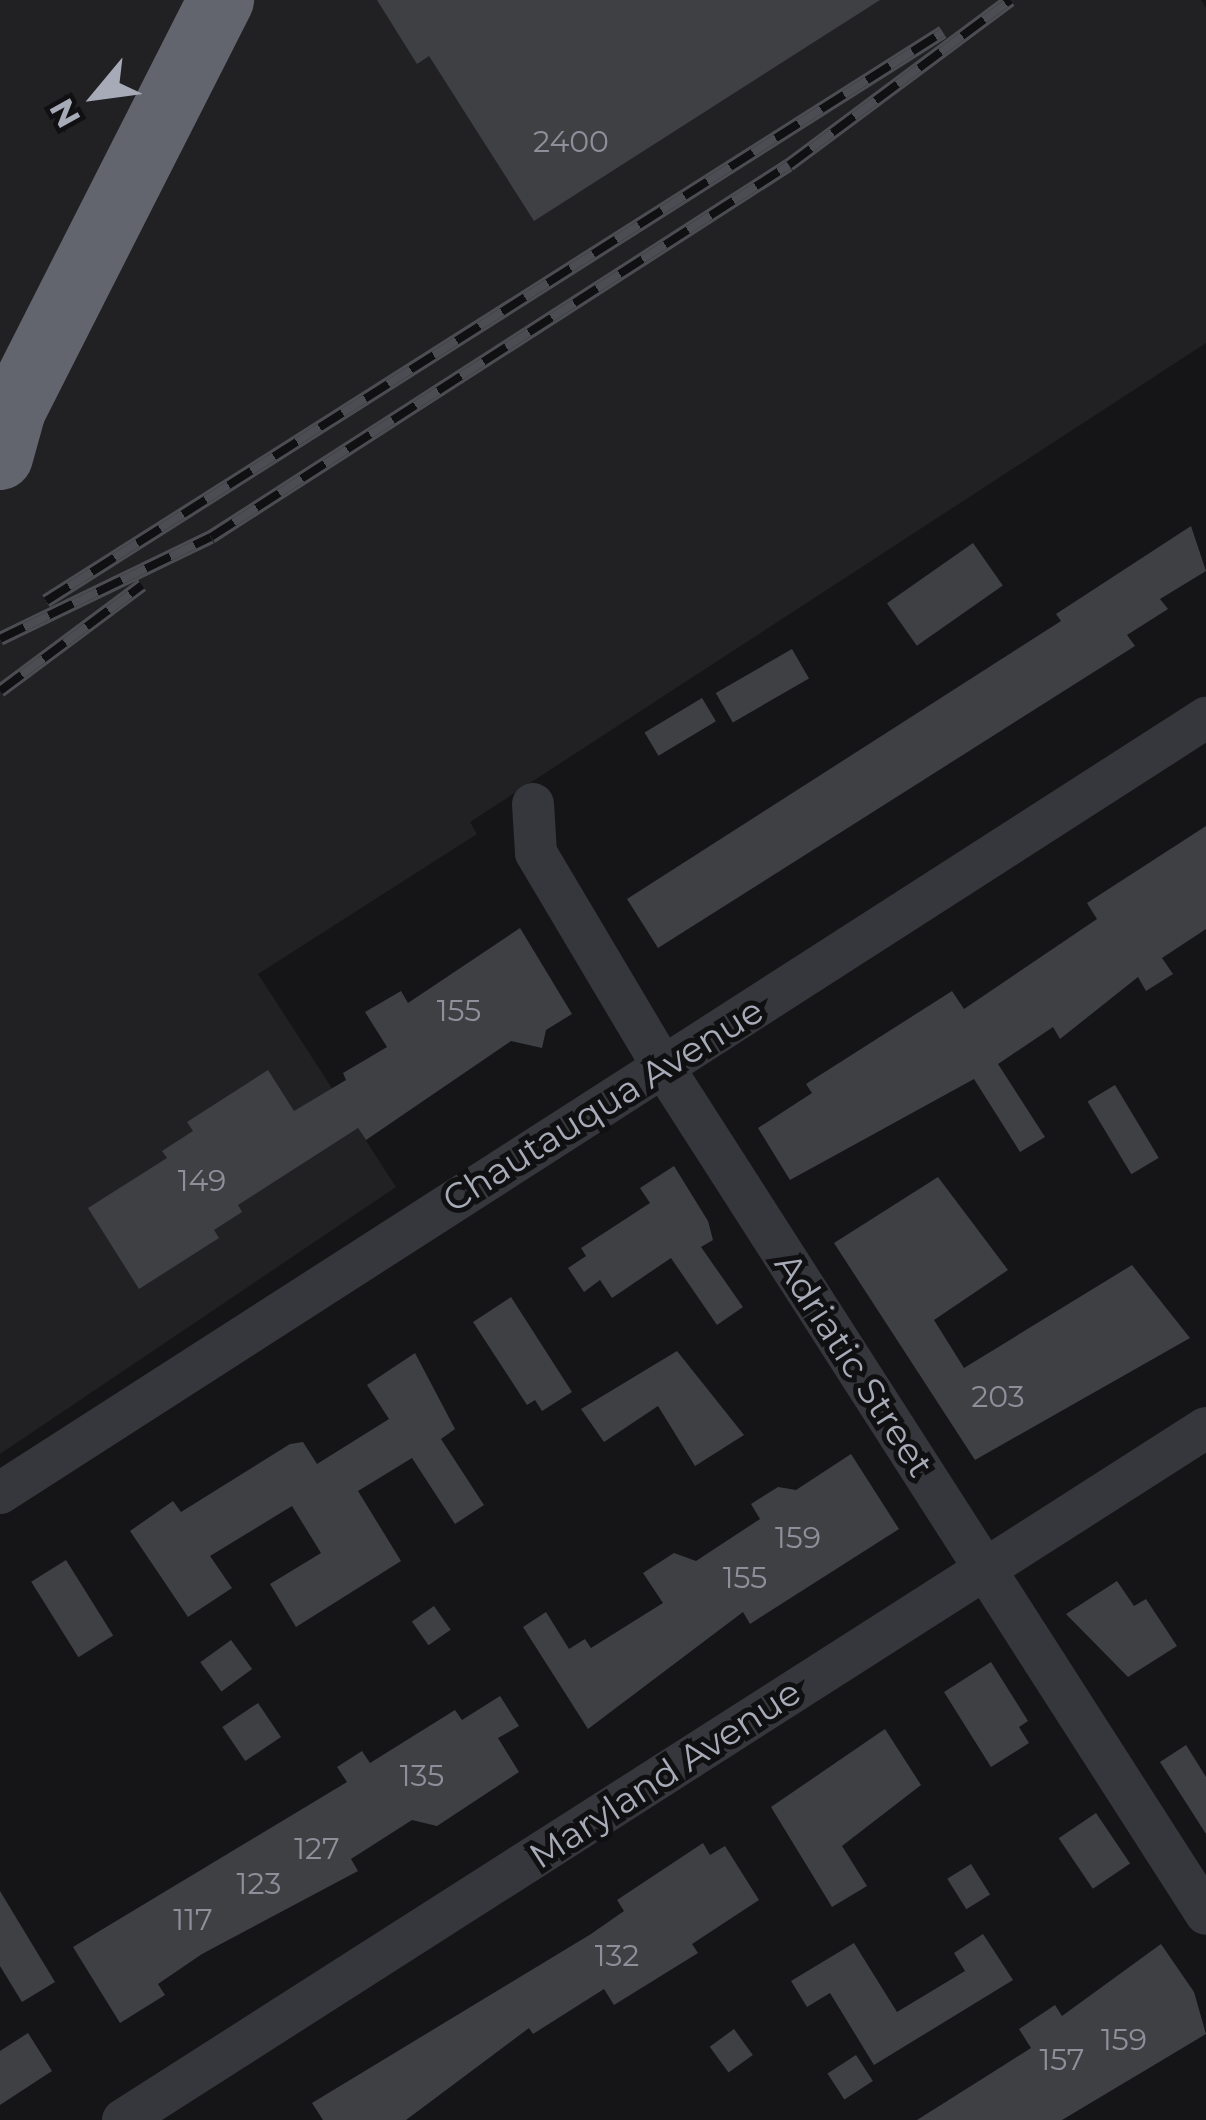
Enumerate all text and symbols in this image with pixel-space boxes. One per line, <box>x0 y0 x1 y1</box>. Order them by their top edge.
north arrow <box>36 36 156 156</box>
text: N <box>41 92 88 135</box>
house number: 2400 <box>533 124 609 160</box>
street label: Chautauqua Avenue <box>435 989 771 1221</box>
house number: 155 <box>437 993 481 1029</box>
house number: 149 <box>178 1163 226 1199</box>
street label: Adriatic Street <box>766 1245 942 1485</box>
house number: 203 <box>971 1379 1025 1415</box>
house number: 159 <box>775 1520 821 1556</box>
house number: 155 <box>723 1560 767 1596</box>
street label: Maryland Avenue <box>521 1670 809 1878</box>
house number: 135 <box>400 1758 444 1794</box>
house number: 127 <box>294 1831 340 1867</box>
house number: 123 <box>237 1866 281 1902</box>
house number: 117 <box>173 1902 213 1938</box>
house number: 132 <box>595 1938 639 1974</box>
house number: 159 <box>1101 2022 1147 2058</box>
house number: 157 <box>1039 2042 1085 2078</box>

